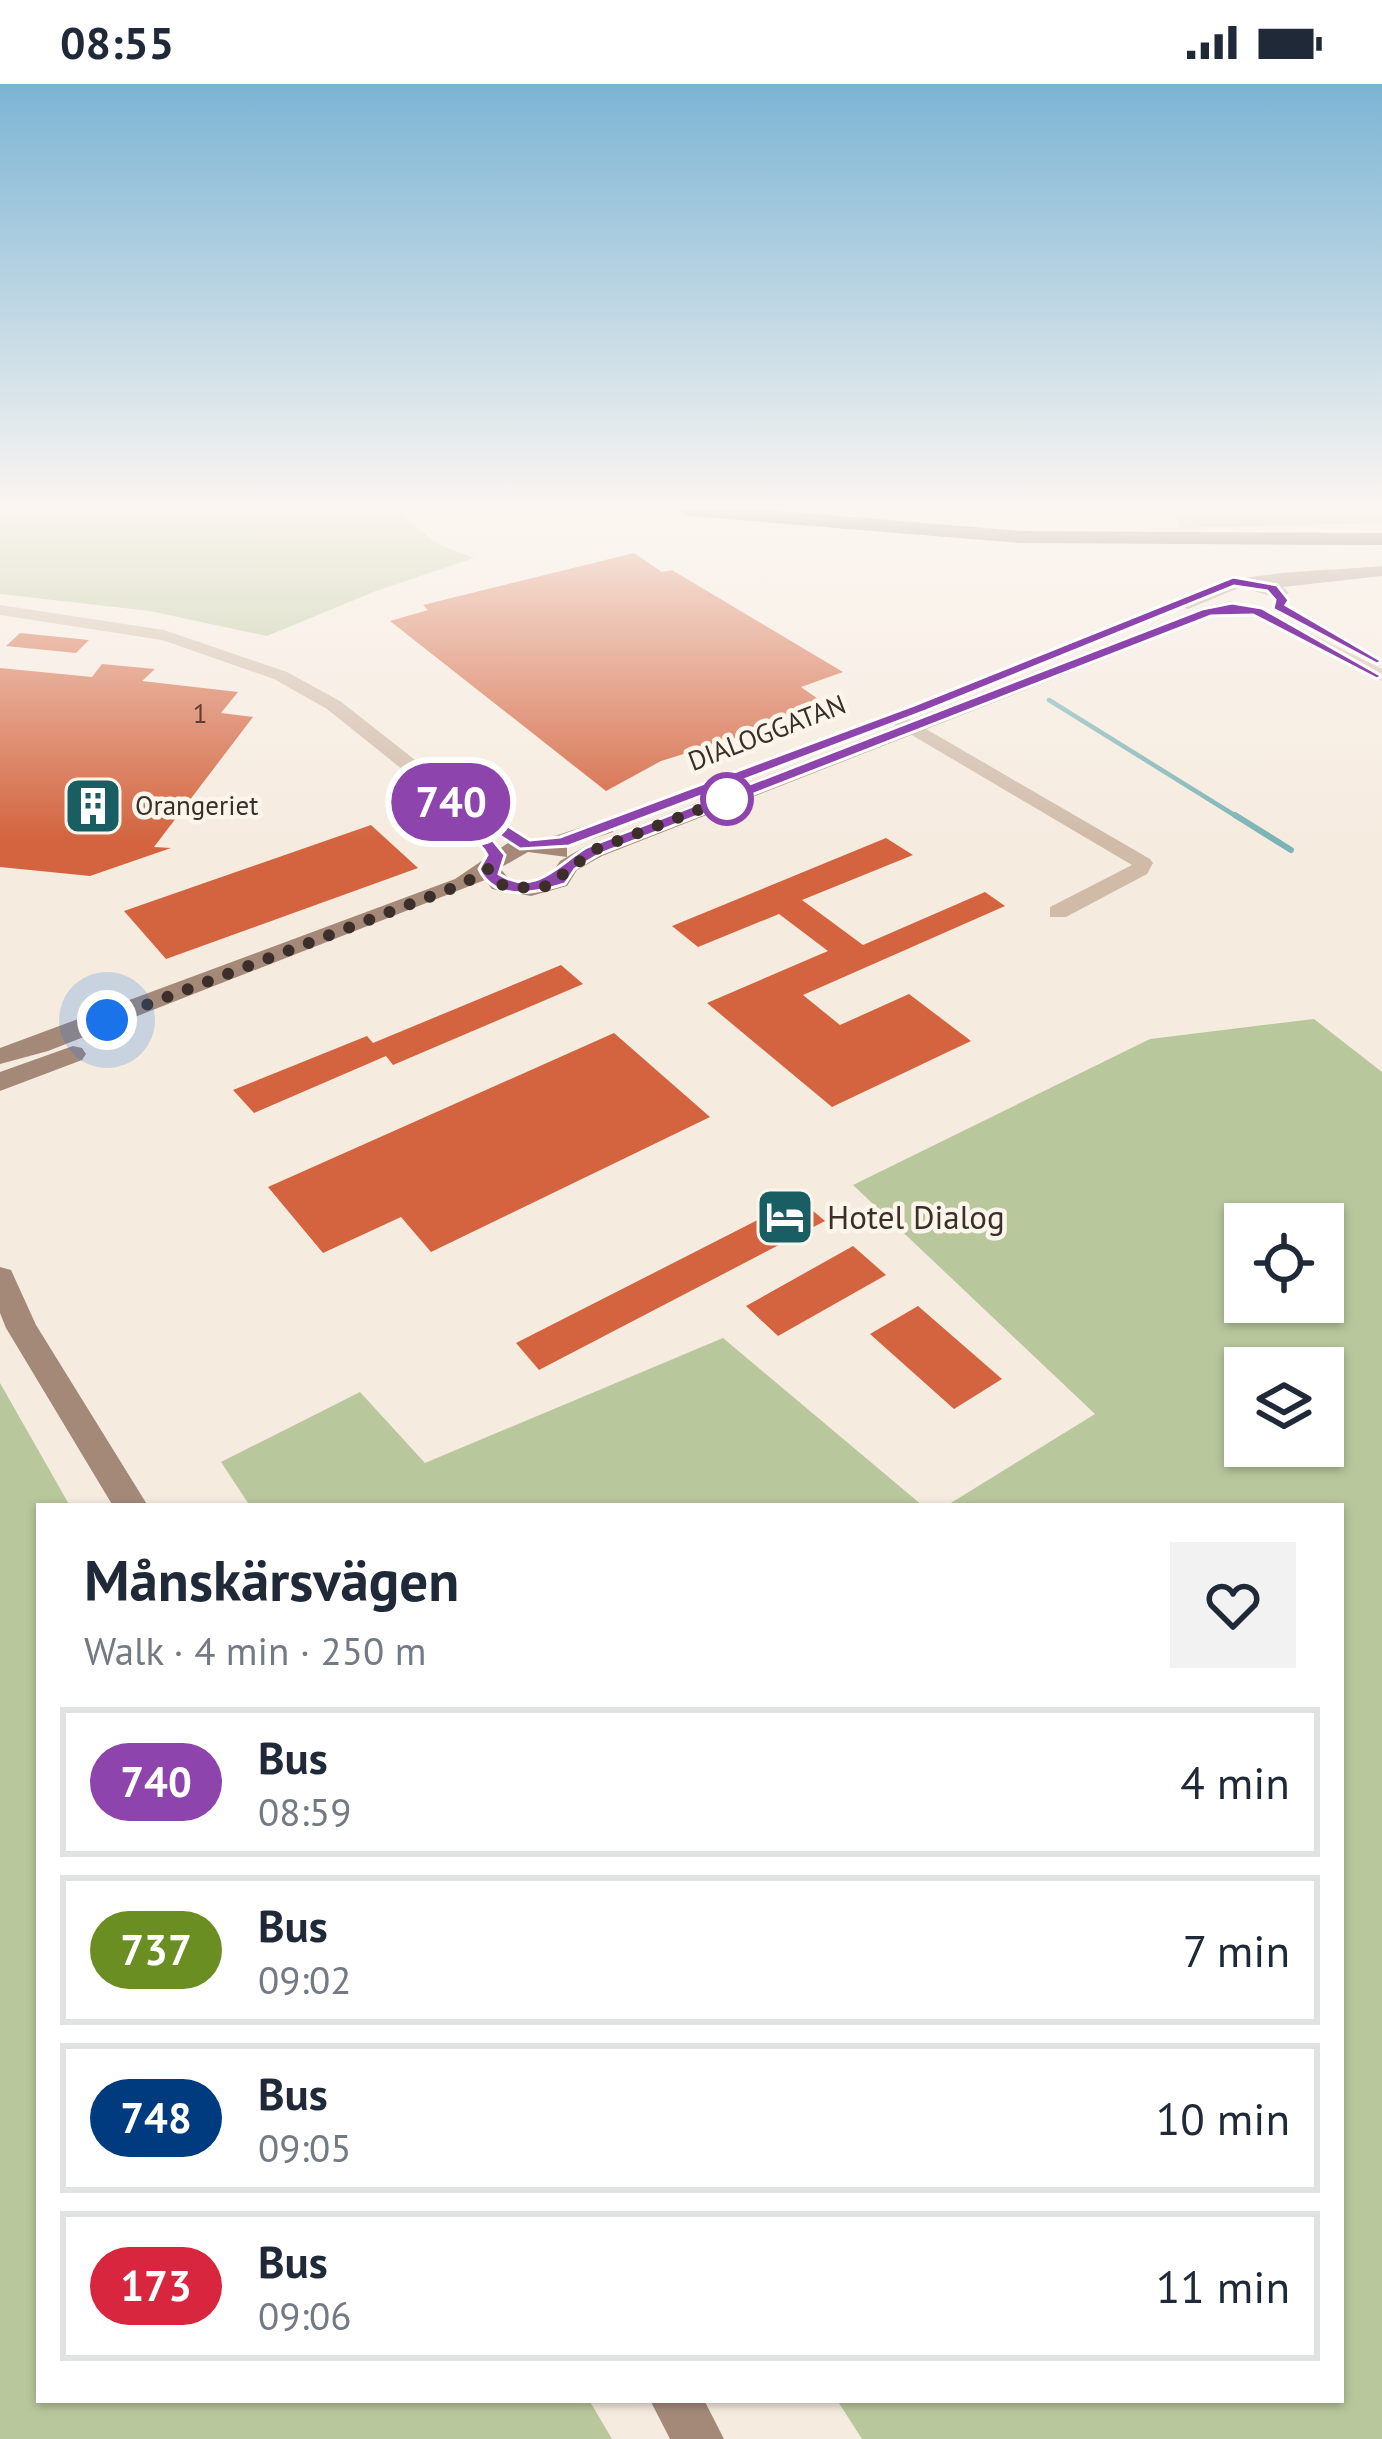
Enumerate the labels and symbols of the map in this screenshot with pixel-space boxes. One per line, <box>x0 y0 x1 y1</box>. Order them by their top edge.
street label: DIALOGGATAN <box>683 686 850 778</box>
house number: 1 <box>193 696 207 730</box>
line badge: 740 <box>382 763 520 841</box>
unlabelled marker <box>702 774 752 824</box>
building icon: Orangeriet <box>62 775 124 837</box>
place label: Orangeriet <box>135 788 258 822</box>
your location <box>77 990 137 1050</box>
hotel icon: Hotel Dialog <box>754 1186 816 1248</box>
place label: Hotel Dialog <box>827 1195 1005 1238</box>

